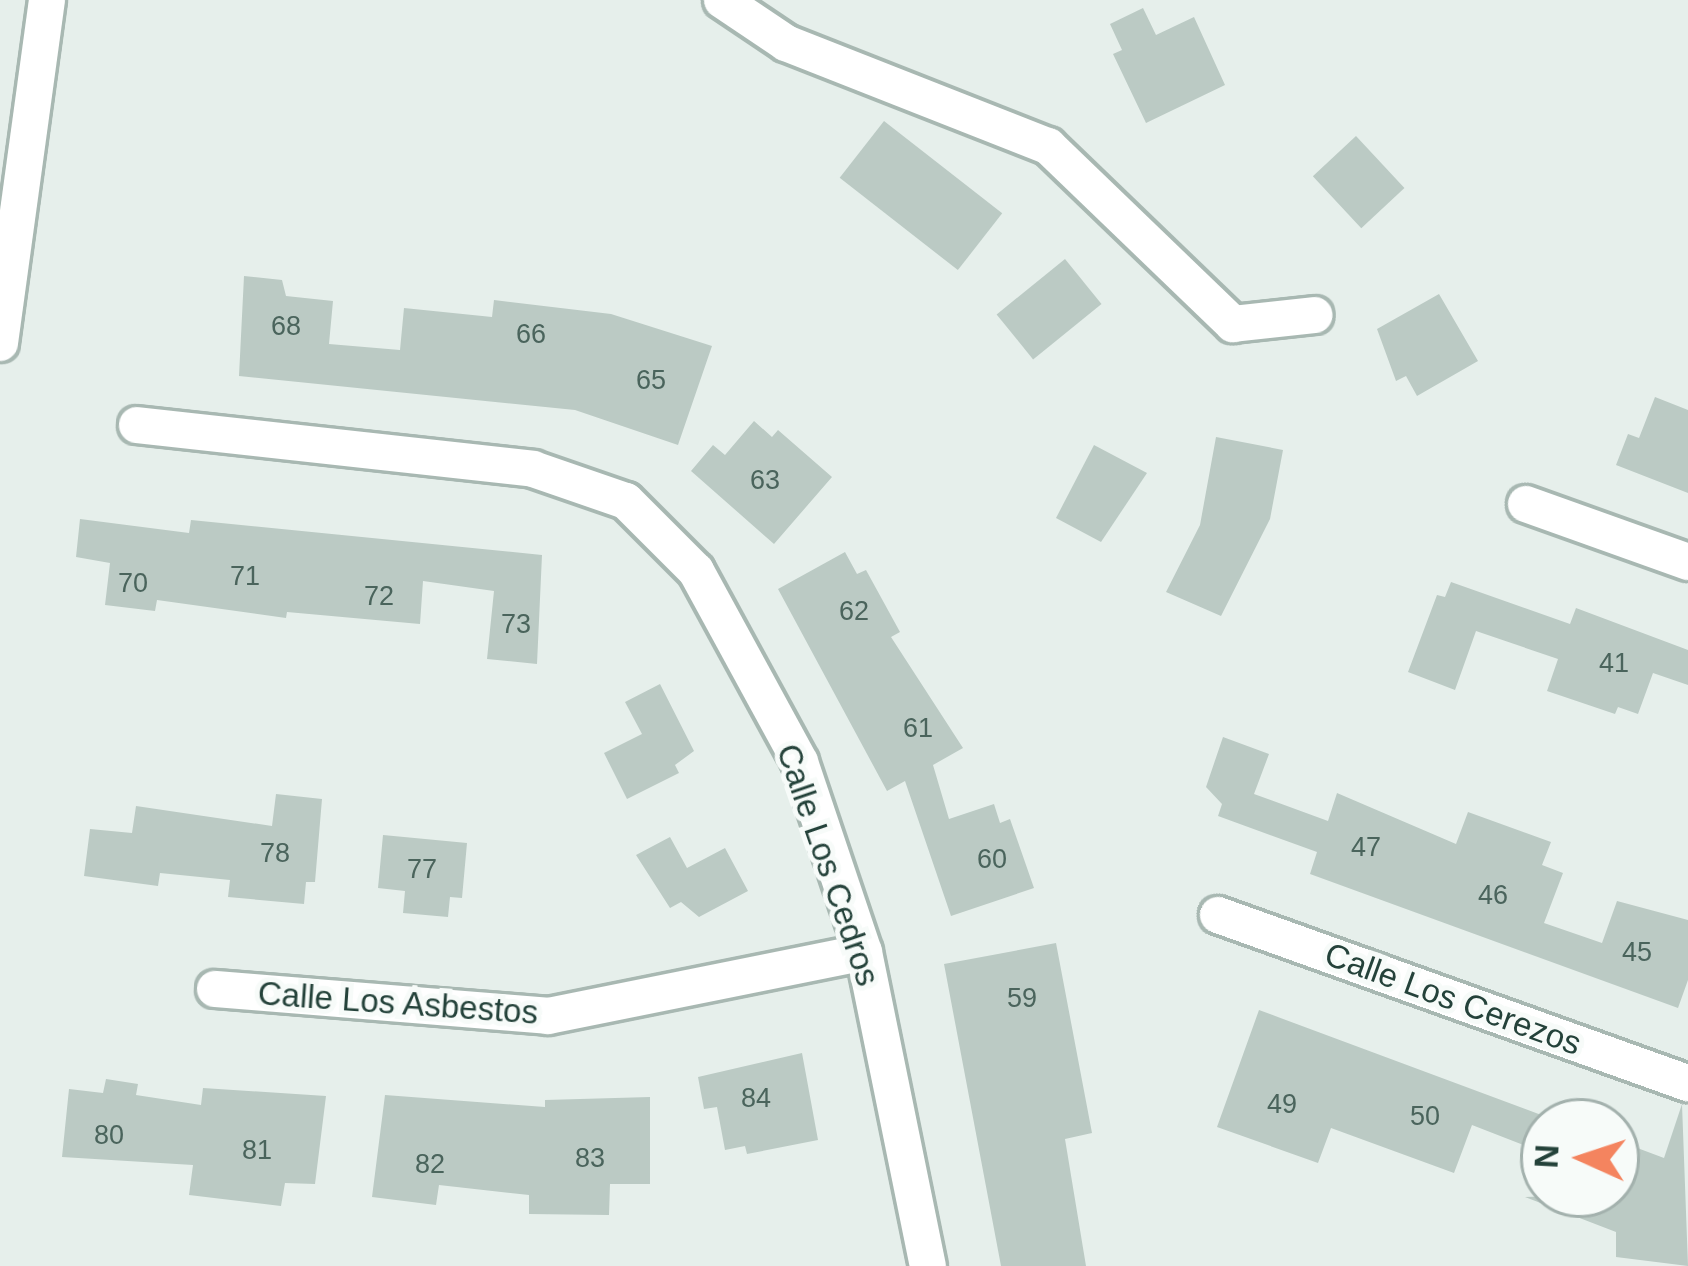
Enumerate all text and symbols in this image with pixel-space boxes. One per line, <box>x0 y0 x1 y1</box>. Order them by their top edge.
house number: 68 <box>271 311 301 343</box>
house number: 66 <box>516 319 546 351</box>
house number: 65 <box>636 365 666 397</box>
house number: 63 <box>750 465 780 497</box>
house number: 71 <box>230 561 260 593</box>
house number: 70 <box>118 568 148 600</box>
house number: 72 <box>364 581 394 613</box>
house number: 62 <box>839 596 869 628</box>
house number: 73 <box>501 609 531 641</box>
house number: 41 <box>1599 648 1629 680</box>
house number: 61 <box>903 713 933 745</box>
street label: Calle Los Cedros <box>768 739 888 991</box>
house number: 47 <box>1351 832 1381 864</box>
house number: 78 <box>260 838 290 870</box>
house number: 60 <box>977 844 1007 876</box>
house number: 77 <box>407 854 437 886</box>
house number: 46 <box>1478 880 1508 912</box>
street label: Calle Los Cerezos <box>1320 934 1586 1064</box>
house number: 45 <box>1622 937 1652 969</box>
street label: Calle Los Asbestos <box>256 973 540 1033</box>
house number: 59 <box>1007 983 1037 1015</box>
house number: 84 <box>741 1083 771 1115</box>
house number: 49 <box>1267 1089 1297 1121</box>
north arrow <box>1520 1098 1640 1218</box>
house number: 50 <box>1410 1101 1440 1133</box>
house number: 80 <box>94 1120 124 1152</box>
house number: 81 <box>242 1135 272 1167</box>
house number: 83 <box>575 1143 605 1175</box>
text: N <box>1527 1143 1566 1169</box>
house number: 82 <box>415 1149 445 1181</box>

